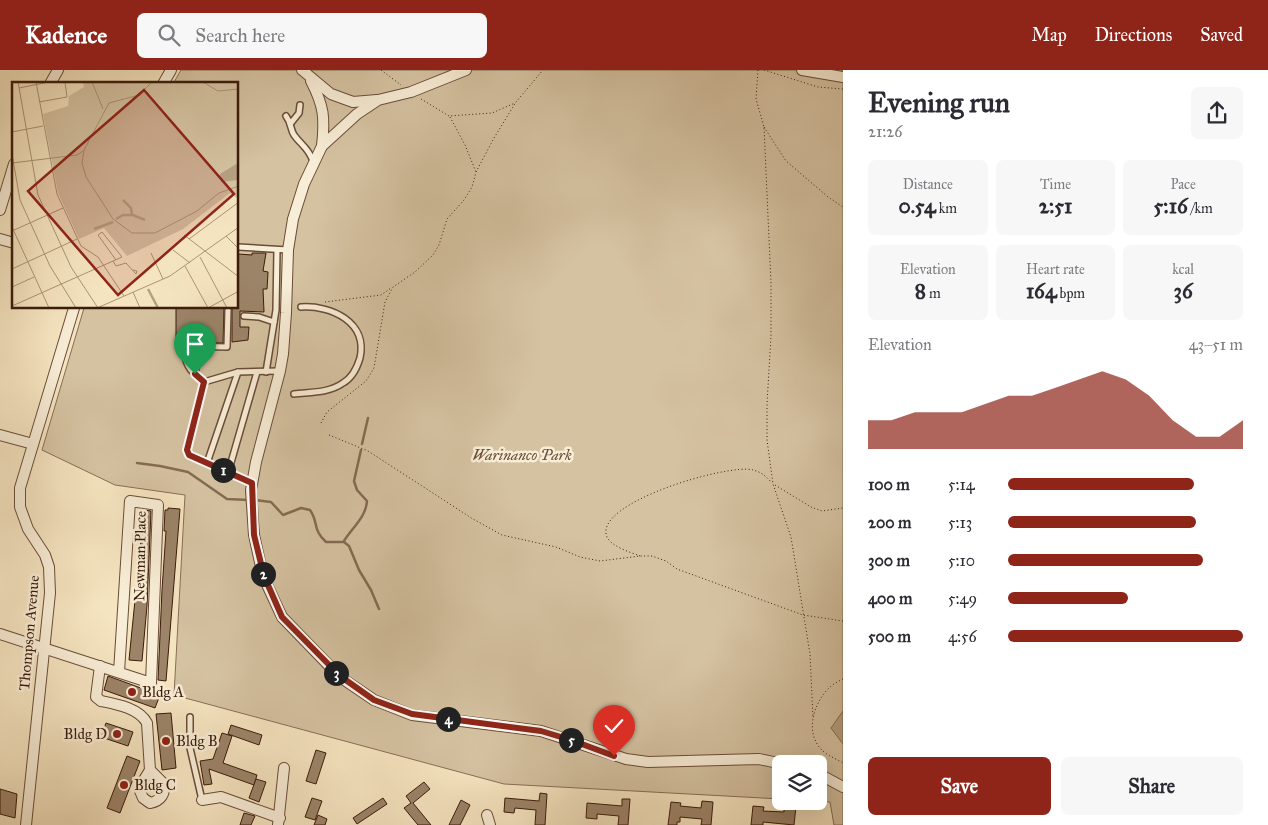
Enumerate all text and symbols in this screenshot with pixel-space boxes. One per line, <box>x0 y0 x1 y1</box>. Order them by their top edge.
search box <box>137 13 487 58</box>
text: Kadence <box>25 20 107 50</box>
icon: search <box>155 21 183 49</box>
text: Search here <box>195 24 285 47</box>
text: Map <box>1031 24 1067 46</box>
text: Directions <box>1095 24 1172 46</box>
text: Saved <box>1200 24 1243 46</box>
inset map <box>12 82 239 309</box>
text: Evening run <box>868 85 1010 120</box>
button: share <box>1191 87 1243 139</box>
text: 21:26 <box>868 122 902 141</box>
text: Distance <box>903 176 953 193</box>
text: Time <box>1040 176 1071 193</box>
text: Pace <box>1170 176 1196 193</box>
text: 0.54 <box>899 193 936 219</box>
text: 2:51 <box>1039 193 1072 219</box>
text: 5:16 <box>1154 193 1188 219</box>
text: km <box>936 200 957 217</box>
text: /km <box>1188 200 1213 217</box>
text: Elevation <box>900 261 956 278</box>
text: Heart rate <box>1026 261 1085 278</box>
text: kcal <box>1172 261 1194 278</box>
text: 8 <box>915 278 926 304</box>
text: 164 <box>1026 278 1057 304</box>
text: 36 <box>1174 278 1193 304</box>
text: m <box>926 285 941 302</box>
text: bpm <box>1057 285 1085 302</box>
pin <box>174 323 216 374</box>
icon: arrive <box>181 330 209 358</box>
text: Elevation <box>868 335 932 354</box>
text: 43–51 m <box>1189 335 1243 354</box>
park label: Warinanco Park <box>472 446 572 464</box>
pin: 1 <box>210 458 236 482</box>
text: 1 <box>221 462 226 479</box>
text: 100 m <box>868 475 910 494</box>
text: 5:14 <box>948 475 975 494</box>
street label: Newman Place <box>130 511 150 601</box>
text: 200 m <box>868 513 911 532</box>
text: 5:13 <box>948 513 972 532</box>
text: 300 m <box>868 551 910 570</box>
text: 5:10 <box>948 551 975 570</box>
pin: 2 <box>250 562 276 586</box>
text: 2 <box>260 566 267 583</box>
street label: Thompson Avenue <box>15 575 43 691</box>
text: 400 m <box>868 589 912 608</box>
text: 5:49 <box>948 589 977 608</box>
text: 500 m <box>868 627 911 646</box>
text: 4:56 <box>948 627 977 646</box>
pin: 3 <box>324 660 348 686</box>
text: 3 <box>334 665 339 682</box>
place label: Bldg A <box>142 683 184 701</box>
marker: Bldg A <box>126 686 138 698</box>
pin <box>593 705 635 756</box>
pin: 4 <box>436 706 460 732</box>
text: 4 <box>445 711 452 728</box>
icon: check <box>600 712 628 740</box>
place label: Bldg D <box>63 725 107 743</box>
marker: Bldg D <box>111 728 123 740</box>
pin: 5 <box>558 728 584 752</box>
place label: Bldg B <box>176 732 218 750</box>
text: 5 <box>568 732 575 749</box>
marker: Bldg B <box>160 735 172 747</box>
map controls <box>772 755 827 810</box>
button: layers <box>772 755 827 810</box>
button: Save <box>868 757 1051 815</box>
button: Share <box>1061 757 1243 815</box>
place label: Bldg C <box>134 776 176 794</box>
marker: Bldg C <box>118 779 130 791</box>

